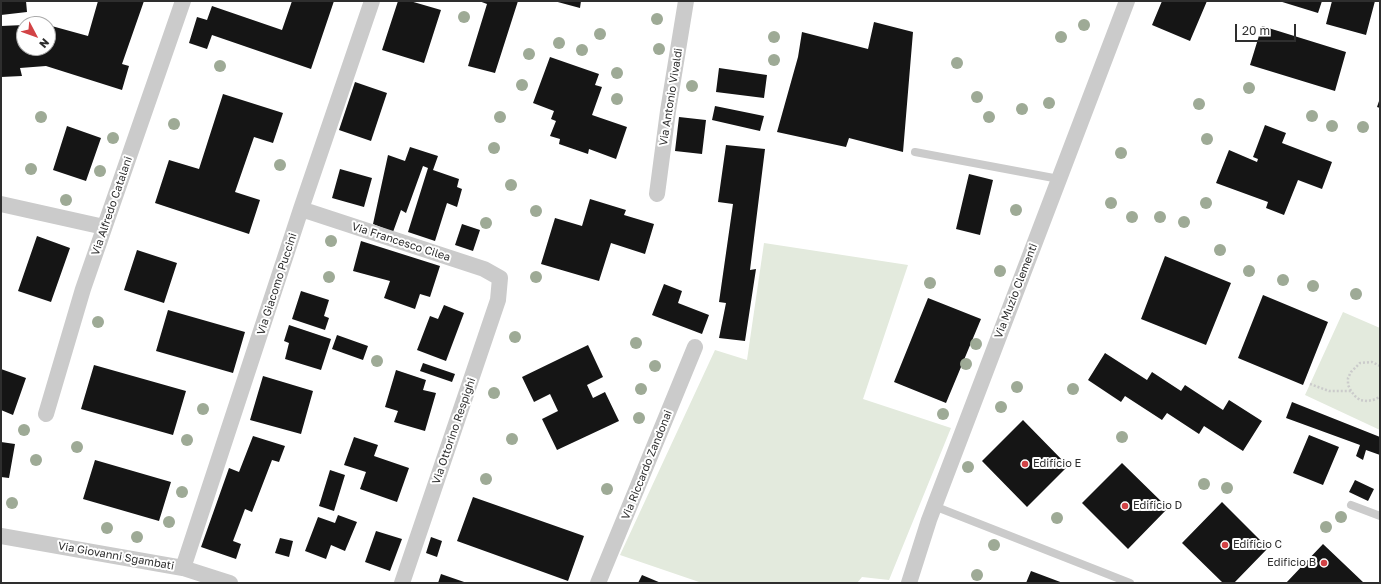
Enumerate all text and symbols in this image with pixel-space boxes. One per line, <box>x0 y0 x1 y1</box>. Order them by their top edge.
north arrow <box>16 16 56 56</box>
scale bar <box>1237 16 1298 42</box>
text: 20 m <box>1242 23 1270 38</box>
text: N <box>37 36 52 51</box>
street label: Via Antonio Vivaldi <box>657 47 685 147</box>
street label: Via Alfredo Catalani <box>89 155 135 257</box>
street label: Via Francesco Cilea <box>350 220 452 264</box>
street label: Via Giacomo Puccini <box>254 231 300 337</box>
street label: Via Muzio Clementi <box>992 242 1040 340</box>
street label: Via Ottorino Respighi <box>430 376 478 486</box>
street label: Via Riccardo Zandonai <box>619 408 675 522</box>
place label: Edificio E <box>1033 457 1081 471</box>
marker: Edificio E <box>1020 459 1030 469</box>
place label: Edificio D <box>1133 499 1182 513</box>
marker: Edificio D <box>1120 501 1130 511</box>
place label: Edificio C <box>1233 538 1282 552</box>
street label: Via Giovanni Sgambati <box>57 539 175 573</box>
marker: Edificio C <box>1220 540 1230 550</box>
place label: Edificio B <box>1267 556 1316 570</box>
marker: Edificio B <box>1319 558 1329 568</box>

